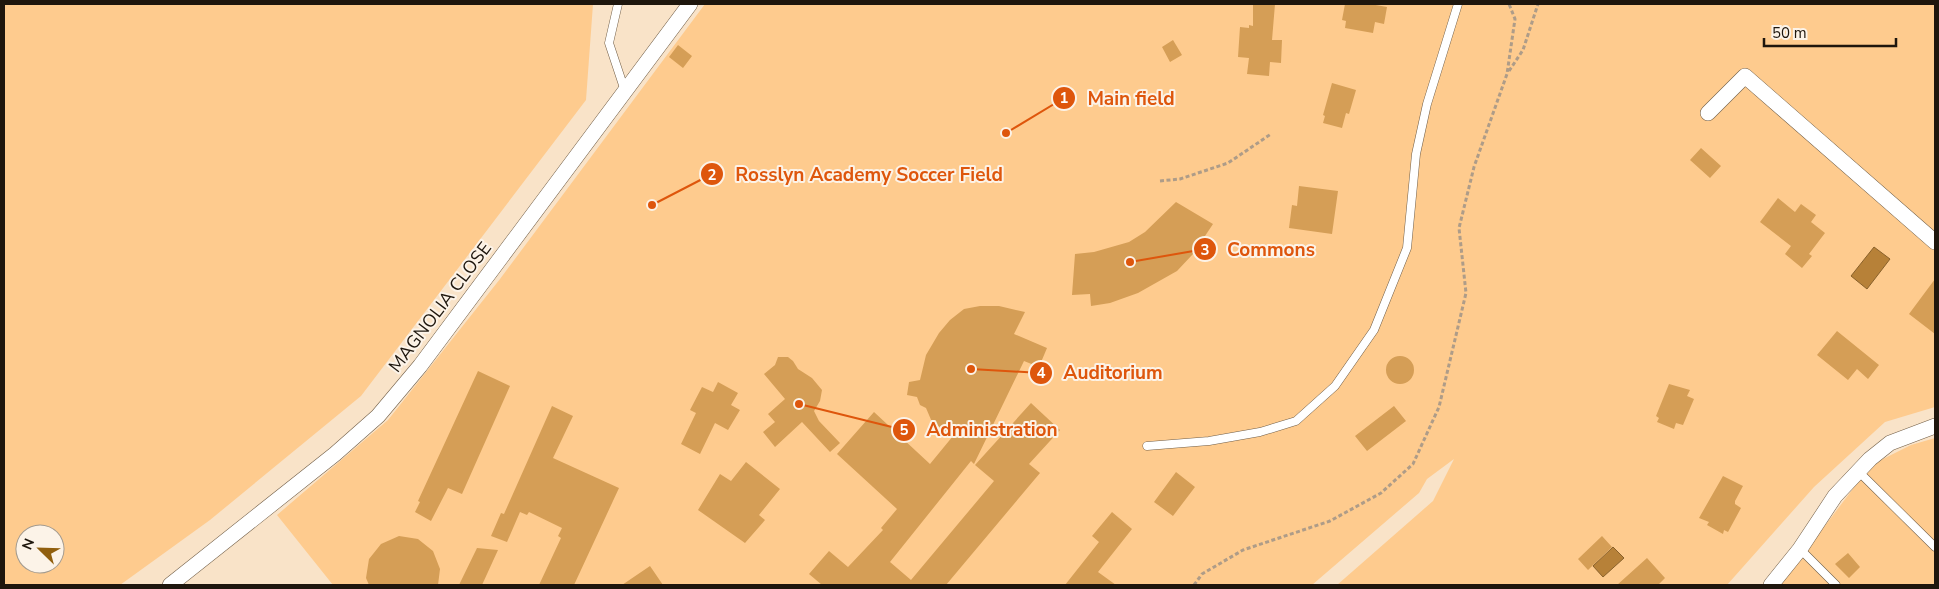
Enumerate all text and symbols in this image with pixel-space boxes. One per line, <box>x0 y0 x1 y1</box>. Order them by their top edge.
scale bar <box>1764 15 1896 47</box>
text: 50 m <box>1772 23 1807 43</box>
callout: Main field <box>1052 81 1184 115</box>
text: Main field <box>1087 86 1175 112</box>
text: 1 <box>1059 88 1069 108</box>
callout: Rosslyn Academy Soccer Field <box>700 157 1013 191</box>
text: Rosslyn Academy Soccer Field <box>735 162 1003 188</box>
text: 2 <box>707 165 717 185</box>
callout: Commons <box>1193 232 1325 266</box>
street label: MAGNOLIA CLOSE <box>383 237 497 377</box>
text: Commons <box>1227 237 1315 263</box>
text: 3 <box>1200 240 1210 260</box>
callout: Auditorium <box>1029 356 1173 390</box>
text: Auditorium <box>1063 360 1163 386</box>
text: 4 <box>1036 363 1046 383</box>
callout: Administration <box>891 413 1067 447</box>
text: Administration <box>926 417 1058 443</box>
text: 5 <box>899 420 909 440</box>
north arrow <box>15 524 65 574</box>
text: N <box>18 536 39 553</box>

